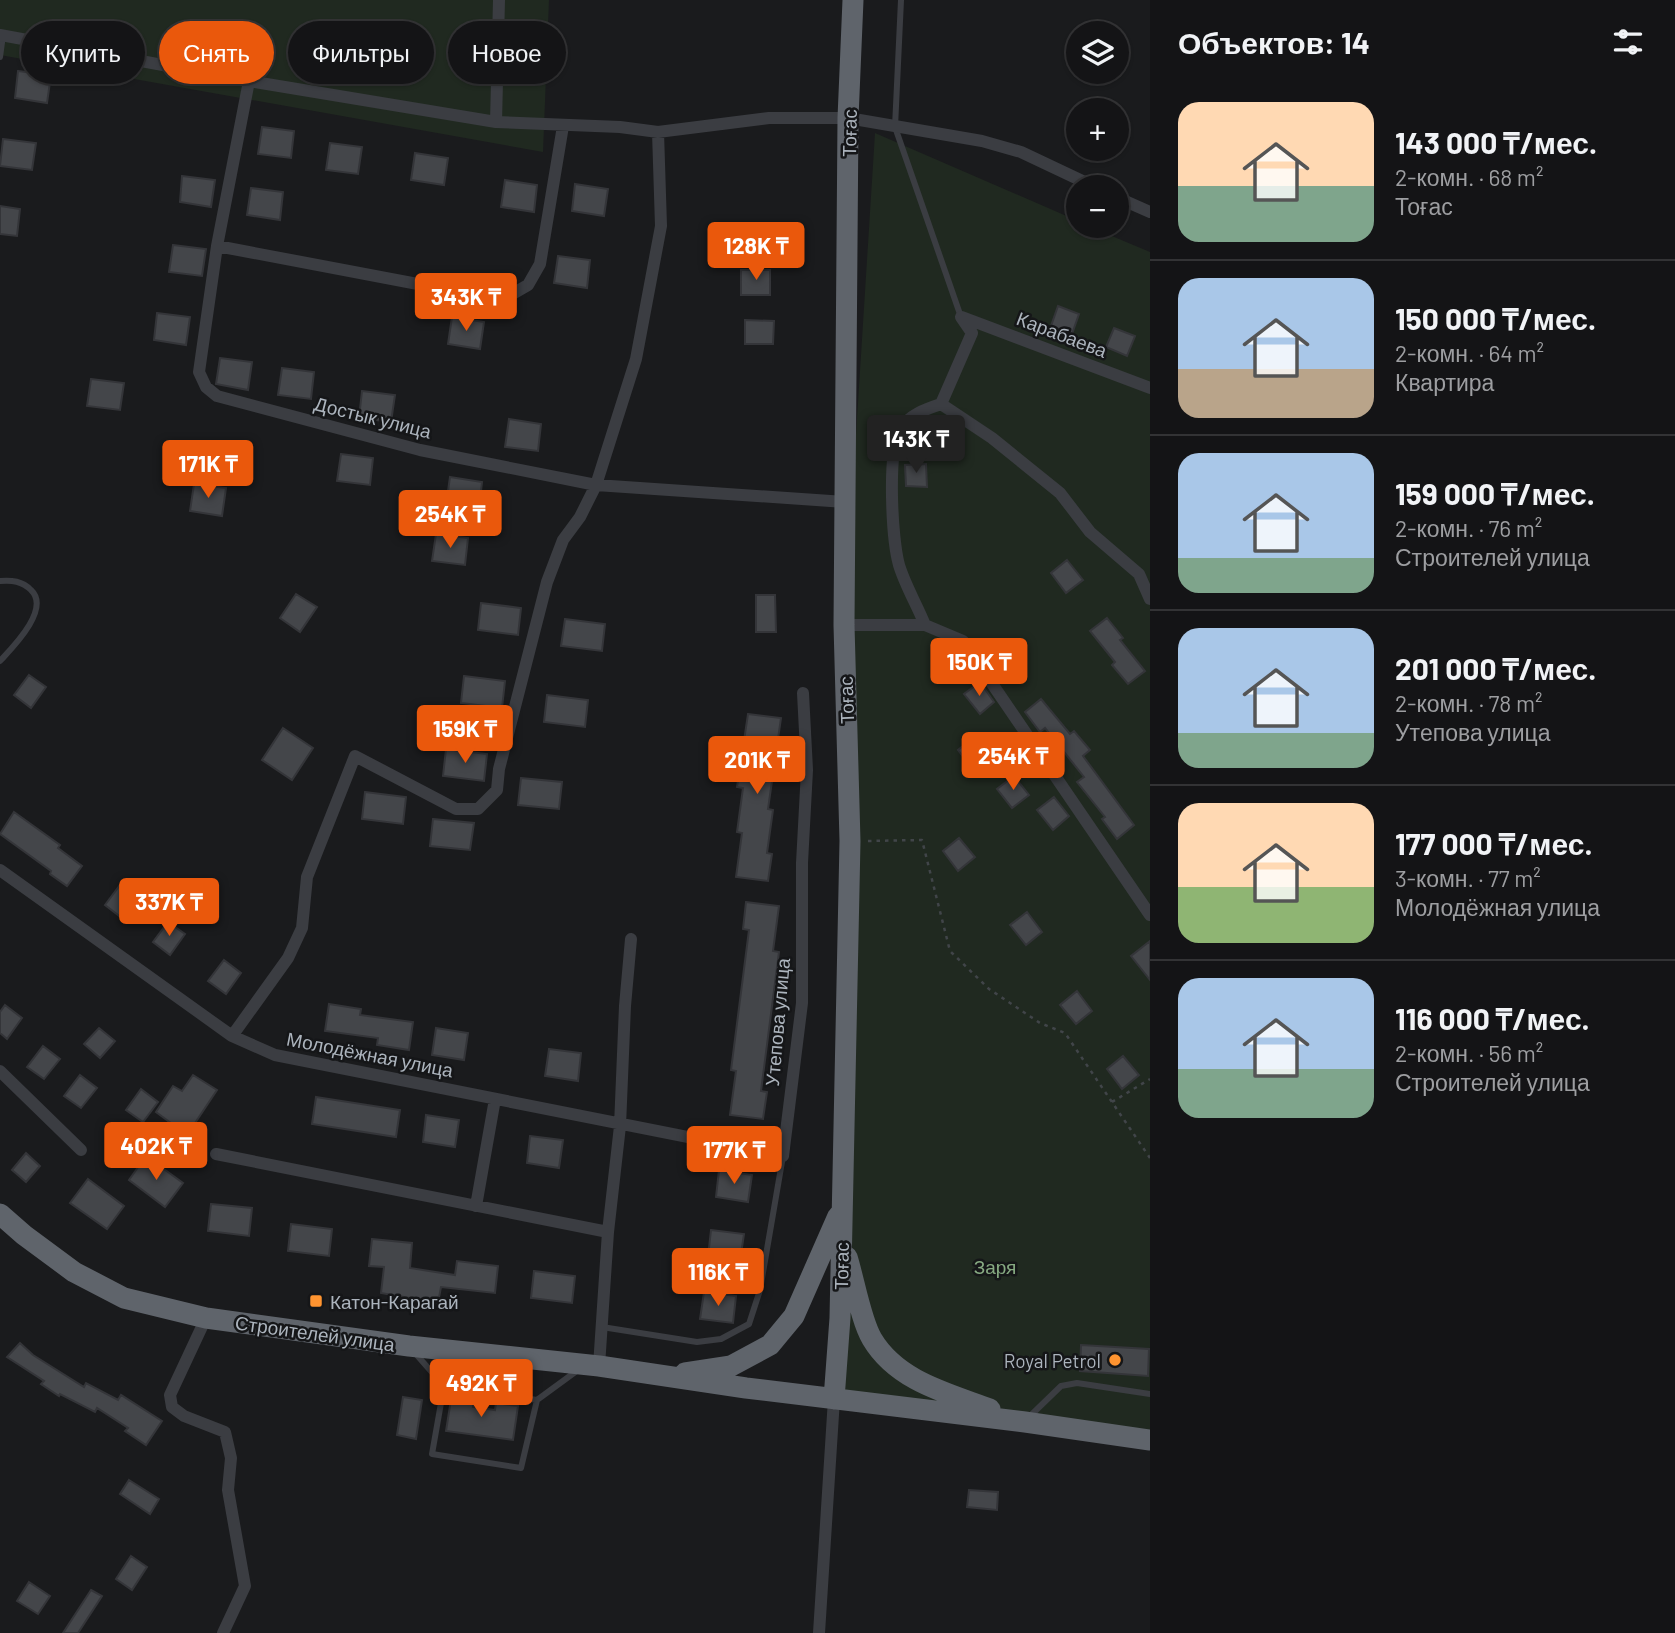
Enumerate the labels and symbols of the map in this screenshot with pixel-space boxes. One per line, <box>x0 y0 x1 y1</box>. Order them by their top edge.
street label: Тоғас <box>837 109 861 157</box>
pin: 128K ₸ <box>699 222 813 282</box>
pin: 343K ₸ <box>409 274 523 333</box>
street label: Карабаева <box>1014 306 1111 362</box>
street label: Достык улица <box>312 391 434 443</box>
pin: 143K ₸ <box>859 416 973 475</box>
pin: 171K ₸ <box>151 440 265 500</box>
pin: 254K ₸ <box>393 490 507 550</box>
pin: 150K ₸ <box>922 638 1036 698</box>
street label: Тоғас <box>834 676 858 724</box>
pin: 159K ₸ <box>408 706 522 765</box>
pin: 254K ₸ <box>956 732 1070 792</box>
pin: 201K ₸ <box>700 736 814 796</box>
pin: 337K ₸ <box>112 878 226 938</box>
street label: Утепова улица <box>760 957 794 1087</box>
street label: Молодёжная улица <box>285 1027 456 1082</box>
pin: 402K ₸ <box>99 1122 213 1182</box>
pin: 177K ₸ <box>677 1126 791 1186</box>
street label: Тоғас <box>829 1242 853 1290</box>
pin: 116K ₸ <box>661 1248 775 1308</box>
park label: Заря <box>974 1255 1016 1278</box>
place label: Катон-Карагай <box>330 1290 459 1313</box>
marker: Катон-Карагай <box>308 1293 324 1309</box>
street label: Строителей улица <box>234 1310 397 1356</box>
place label: Royal Petrol <box>1004 1349 1101 1372</box>
marker: Royal Petrol <box>1107 1352 1123 1368</box>
pin: 492K ₸ <box>424 1360 538 1419</box>

